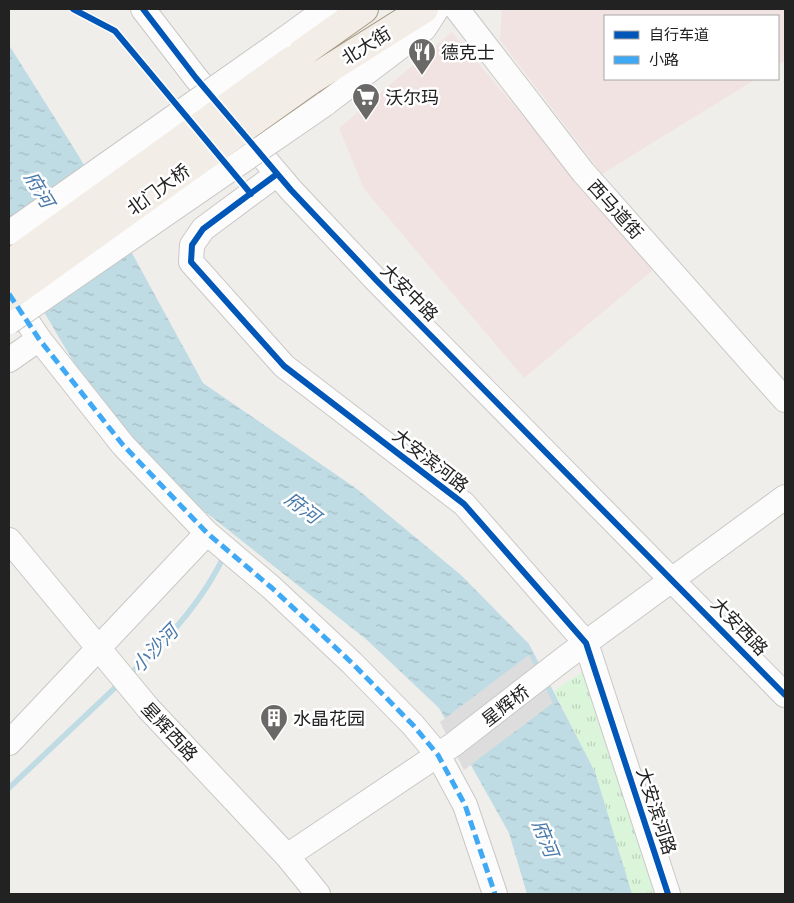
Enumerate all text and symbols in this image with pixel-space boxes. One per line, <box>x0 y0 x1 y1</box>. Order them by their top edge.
legend <box>604 15 779 80</box>
street label: 北大街 <box>337 21 395 69</box>
text: 自行车道 <box>649 25 709 43</box>
restaurant icon: 德克士 <box>407 37 437 76</box>
place label: 德克士 <box>441 41 495 63</box>
text: 小路 <box>649 50 679 68</box>
supermarket icon: 沃尔玛 <box>351 82 381 121</box>
place label: 沃尔玛 <box>385 86 439 108</box>
street label: 北门大桥 <box>122 159 194 219</box>
water label: 府河 <box>20 167 62 215</box>
street label: 西马道街 <box>584 175 648 243</box>
street label: 大安中路 <box>377 259 443 325</box>
street label: 大安滨河路 <box>389 424 473 496</box>
water label: 府河 <box>281 486 328 530</box>
street label: 大安西路 <box>707 592 773 660</box>
water label: 小沙河 <box>126 617 185 676</box>
street label: 星辉桥 <box>477 680 533 730</box>
street label: 星辉西路 <box>137 697 203 765</box>
building icon: 水晶花园 <box>259 703 289 742</box>
place label: 水晶花园 <box>293 707 365 729</box>
street label: 大安滨河路 <box>633 765 681 857</box>
water label: 府河 <box>528 816 565 864</box>

